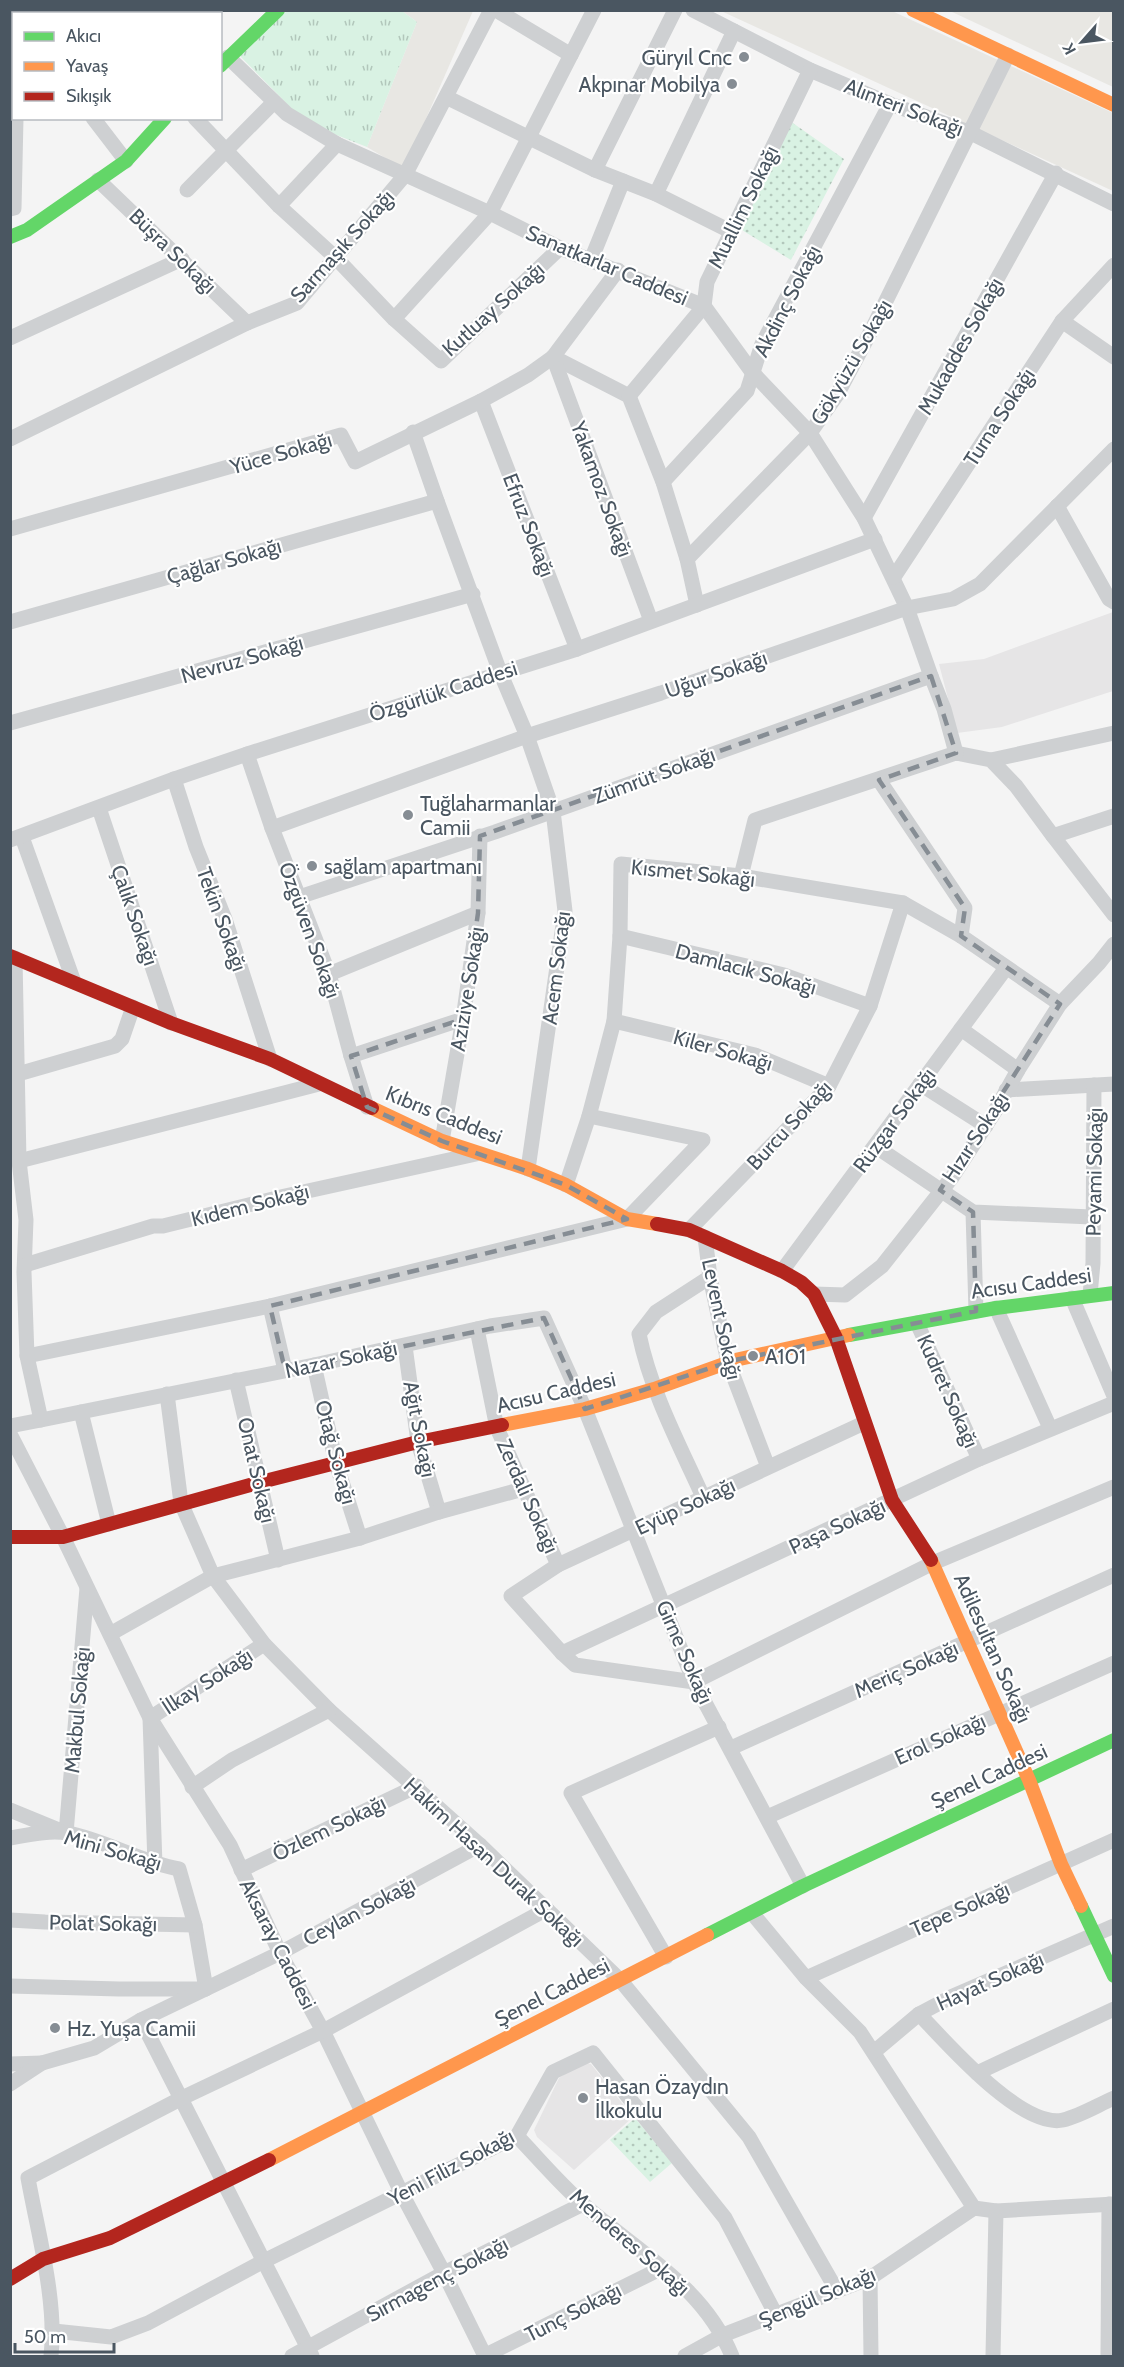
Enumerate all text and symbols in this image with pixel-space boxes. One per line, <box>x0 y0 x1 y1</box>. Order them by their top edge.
legend <box>12 12 222 120</box>
north arrow <box>1052 12 1112 72</box>
text: Akıcı <box>66 25 101 47</box>
text: K <box>1058 40 1080 58</box>
place label: Güryıl Cnc <box>642 45 732 70</box>
marker: Güryıl Cnc <box>737 50 751 64</box>
text: Yavaş <box>65 55 108 77</box>
place label: Akpınar Mobilya <box>579 72 720 97</box>
street label: Alınteri Sokağı <box>841 73 967 141</box>
marker: Akpınar Mobilya <box>725 77 739 91</box>
text: Sıkışık <box>66 85 112 107</box>
street label: Muallim Sokağı <box>703 142 783 272</box>
street label: Sarmaşık Sokağı <box>285 185 399 307</box>
street label: Büşra Sokağı <box>124 203 222 299</box>
street label: Sanatkarlar Caddesi <box>522 220 692 310</box>
street label: Akdinç Sokağı <box>748 241 826 361</box>
street label: Kutluay Sokağı <box>437 257 549 361</box>
street label: Mukaddes Sokağı <box>912 273 1008 419</box>
street label: Gökyüzü Sokağı <box>805 295 897 429</box>
street label: Turna Sokağı <box>958 363 1040 471</box>
street label: Yakamoz Sokağı <box>566 417 638 560</box>
street label: Yüce Sokağı <box>226 427 335 480</box>
street label: Efruz Sokağı <box>498 470 560 580</box>
street label: Çağlar Sokağı <box>164 533 284 589</box>
street label: Nevruz Sokağı <box>178 630 306 688</box>
street label: Uğur Sokağı <box>662 645 770 703</box>
street label: Özgürlük Caddesi <box>366 655 520 727</box>
street label: Zümrüt Sokağı <box>590 741 718 809</box>
place label: Tuğlaharmanlar Camii <box>420 791 556 840</box>
marker: Tuğlaharmanlar Camii <box>401 808 415 822</box>
place label: sağlam apartmanı <box>324 854 482 879</box>
street label: Kısmet Sokağı <box>630 854 756 892</box>
street label: Özgüven Sokağı <box>274 859 346 1001</box>
marker: sağlam apartmanı <box>305 859 319 873</box>
street label: Çalık Sokağı <box>106 861 164 969</box>
street label: Tekin Sokağı <box>192 864 252 974</box>
street label: Acem Sokağı <box>537 910 575 1026</box>
street label: Aziziye Sokağı <box>445 925 489 1053</box>
street label: Damlacık Sokağı <box>673 938 819 1000</box>
street label: Kiler Sokağı <box>671 1024 775 1076</box>
street label: Rüzgar Sokağı <box>848 1063 940 1177</box>
street label: Burcu Sokağı <box>741 1075 837 1175</box>
street label: Kıbrıs Caddesi <box>382 1080 506 1150</box>
street label: Hızır Sokağı <box>936 1087 1014 1187</box>
street label: Peyami Sokağı <box>1080 1107 1108 1237</box>
street label: Kıdem Sokağı <box>189 1178 311 1232</box>
street label: Levent Sokağı <box>697 1256 747 1382</box>
street label: Acısu Caddesi <box>969 1262 1093 1304</box>
street label: Kudret Sokağı <box>912 1331 984 1451</box>
street label: Nazar Sokağı <box>283 1335 399 1383</box>
place label: A101 <box>765 1344 806 1369</box>
marker: A101 <box>746 1349 760 1363</box>
street label: Acısu Caddesi <box>494 1366 618 1418</box>
street label: Ağıt Sokağı <box>398 1379 442 1479</box>
street label: Otağ Sokağı <box>310 1397 362 1507</box>
street label: Onat Sokağı <box>233 1415 281 1525</box>
street label: Zerdali Sokağı <box>492 1435 564 1557</box>
street label: Eyüp Sokağı <box>631 1472 739 1540</box>
street label: Paşa Sokağı <box>785 1493 889 1559</box>
street label: Adilesultan Sokağı <box>949 1570 1037 1726</box>
street label: Girne Sokağı <box>651 1596 719 1708</box>
street label: Meriç Sokağı <box>850 1635 962 1703</box>
street label: İlkay Sokağı <box>157 1643 257 1719</box>
street label: Makbul Sokağı <box>59 1646 95 1774</box>
street label: Erol Sokağı <box>891 1708 989 1770</box>
street label: Şenel Caddesi <box>927 1738 1051 1814</box>
street label: Hakim Hasan Durak Sokağı <box>399 1772 589 1952</box>
street label: Özlem Sokağı <box>268 1790 390 1866</box>
street label: Mini Sokağı <box>61 1824 165 1876</box>
street label: Ceylan Sokağı <box>299 1871 419 1951</box>
street label: Aksaray Caddesi <box>234 1875 322 2013</box>
street label: Tepe Sokağı <box>907 1876 1013 1942</box>
street label: Polat Sokağı <box>49 1910 157 1936</box>
street label: Hayat Sokağı <box>933 1946 1047 2016</box>
street label: Şenel Caddesi <box>490 1952 614 2032</box>
place label: Hz. Yuşa Camii <box>67 2016 196 2041</box>
marker: Hz. Yuşa Camii <box>48 2021 62 2035</box>
place label: Hasan Özaydın İlkokulu <box>595 2074 729 2123</box>
marker: Hasan Özaydın İlkokulu <box>576 2091 590 2105</box>
street label: Yeni Filiz Sokağı <box>383 2123 518 2211</box>
street label: Menderes Sokağı <box>565 2183 695 2301</box>
street label: Sırmagenç Sokağı <box>362 2231 512 2327</box>
street label: Şengül Sokağı <box>755 2261 879 2333</box>
street label: Tunç Sokağı <box>521 2277 625 2347</box>
scale bar <box>15 2316 114 2354</box>
text: 50 m <box>24 2326 66 2348</box>

